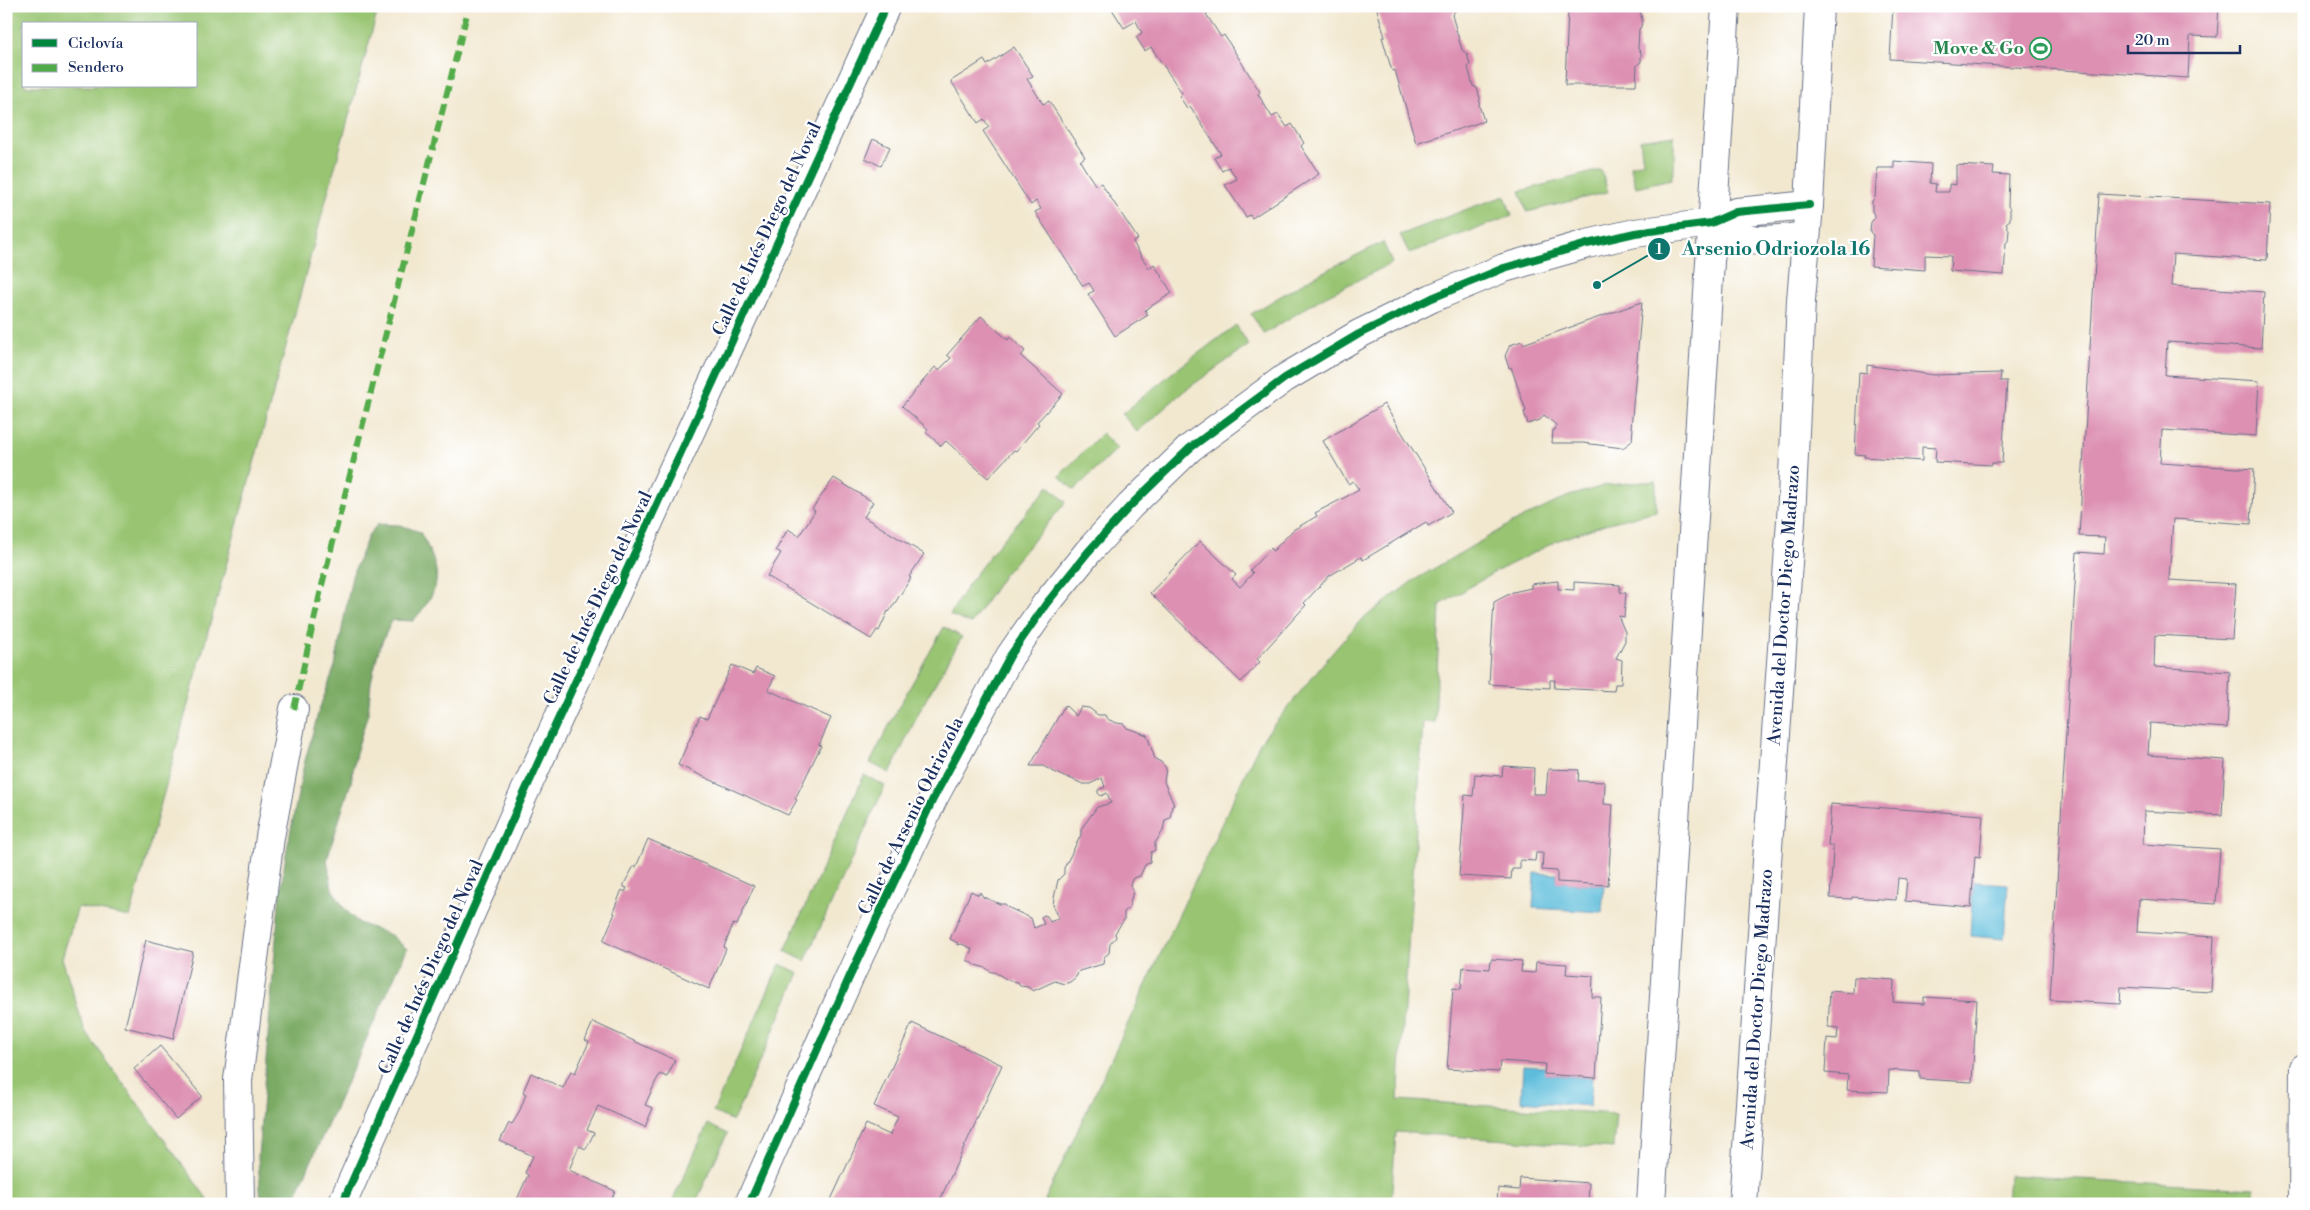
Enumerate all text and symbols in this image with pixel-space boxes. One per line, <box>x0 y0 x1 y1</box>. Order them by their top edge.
legend <box>22 22 198 88</box>
scale bar <box>2128 22 2240 54</box>
text: 20 m <box>2135 31 2170 50</box>
text: Ciclovía <box>68 34 124 53</box>
sports icon: Move & Go <box>2028 36 2052 60</box>
place label: Move & Go <box>1933 37 2024 60</box>
text: Sendero <box>68 58 124 77</box>
street label: Calle de Inés Diego del Noval <box>707 118 827 339</box>
callout: Arsenio Odriozola 16 <box>1646 232 1880 266</box>
text: Arsenio Odriozola 16 <box>1681 237 1870 261</box>
text: 1 <box>1655 240 1663 259</box>
street label: Avenida del Doctor Diego Madrazo <box>1763 464 1805 747</box>
street label: Calle de Inés Diego del Noval <box>538 487 658 708</box>
street label: Calle de Arsenio Odriozola <box>853 713 969 919</box>
street label: Calle de Inés Diego del Noval <box>373 855 489 1078</box>
street label: Avenida del Doctor Diego Madrazo <box>1736 868 1778 1151</box>

